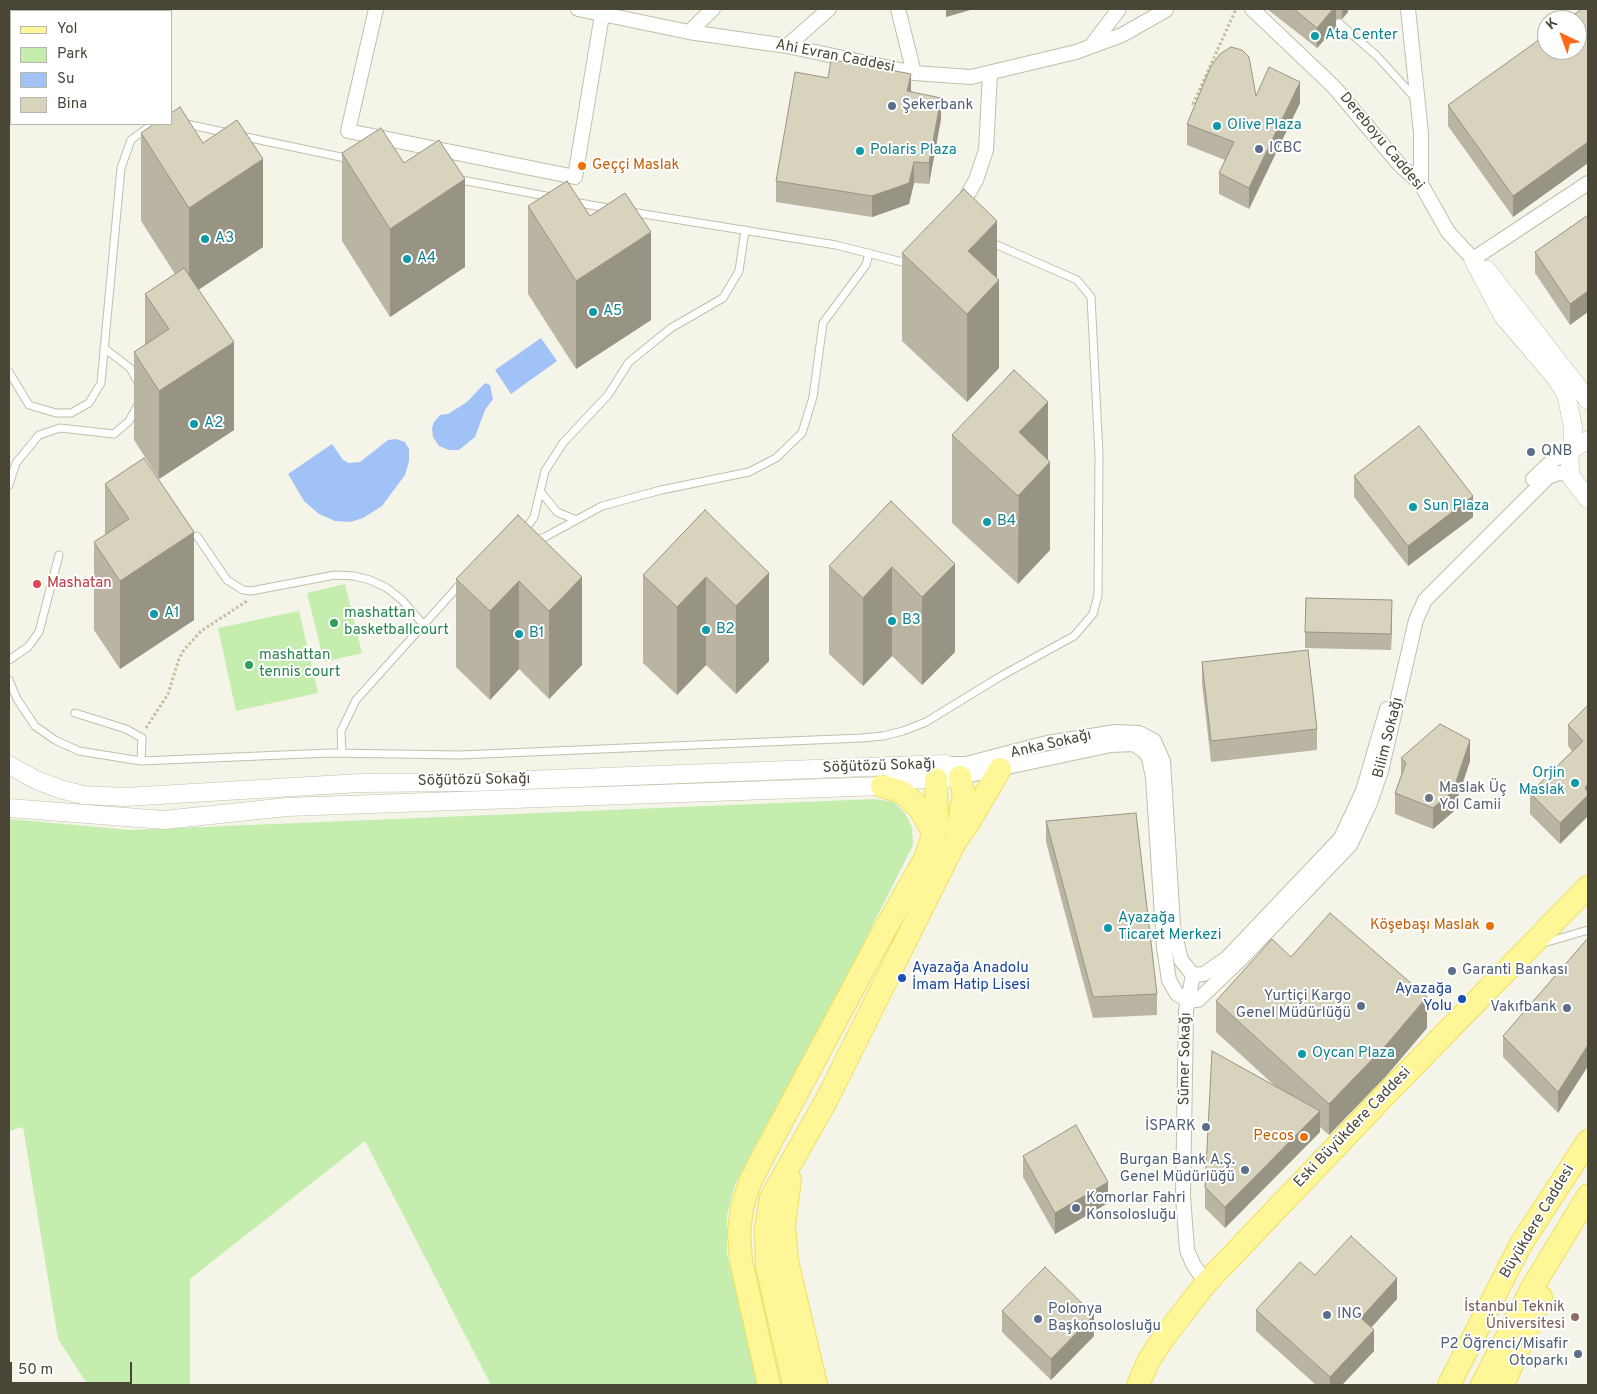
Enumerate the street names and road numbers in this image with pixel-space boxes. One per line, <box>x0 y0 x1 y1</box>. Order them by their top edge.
street label: Ahi Evran Caddesi <box>774 37 896 77</box>
street label: Dereboyu Caddesi <box>1335 89 1427 195</box>
street label: Bilim Sokağı <box>1370 696 1408 780</box>
street label: Anka Sokağı <box>1009 727 1093 763</box>
street label: Söğütözü Sokağı <box>822 756 936 778</box>
street label: Söğütözü Sokağı <box>417 771 531 791</box>
street label: Sümer Sokağı <box>1176 1012 1196 1106</box>
street label: Eski Büyükdere Caddesi <box>1291 1064 1415 1192</box>
street label: Büyükdere Caddesi <box>1497 1162 1579 1282</box>

